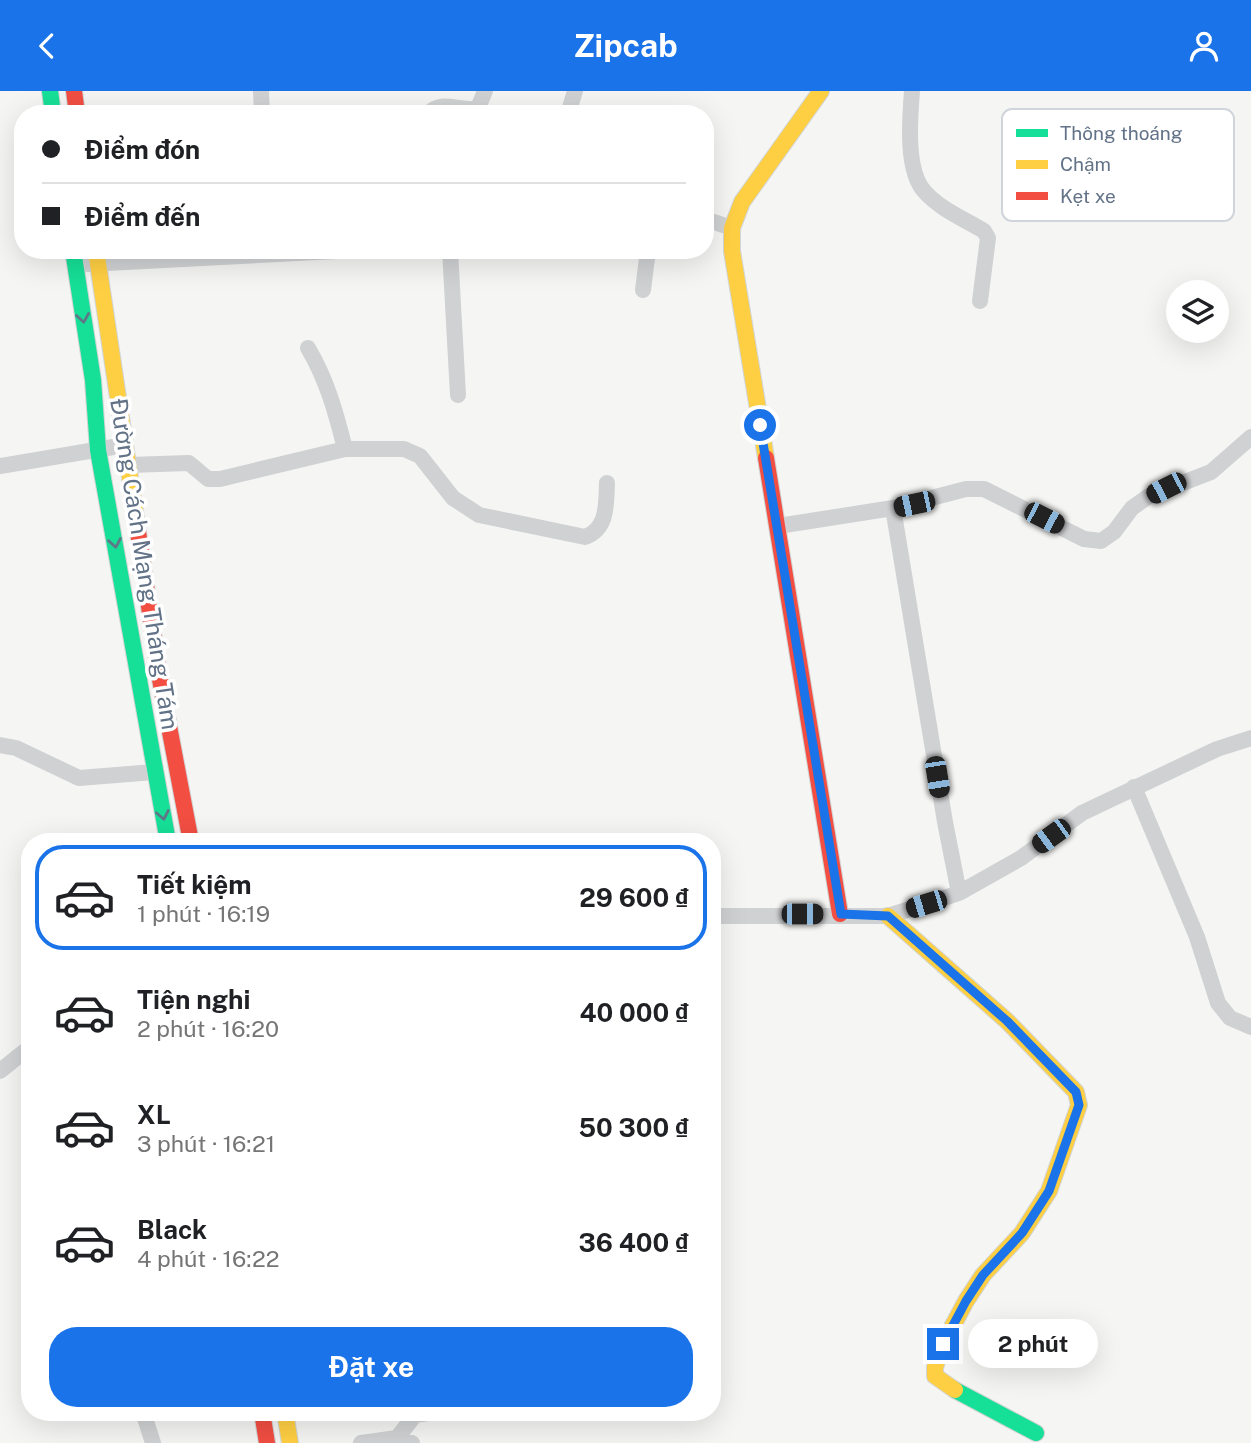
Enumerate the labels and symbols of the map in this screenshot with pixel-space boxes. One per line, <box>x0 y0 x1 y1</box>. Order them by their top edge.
legend <box>1002 109 1234 221</box>
text: Thông thoáng <box>1060 122 1183 144</box>
text: Chậm <box>1060 153 1111 175</box>
text: Kẹt xe <box>1060 185 1116 207</box>
one-way arrow <box>76 312 91 324</box>
street label: Đường Cách Mạng Tháng Tám <box>105 396 185 732</box>
route start <box>744 409 776 441</box>
car <box>1143 469 1190 507</box>
car <box>892 489 937 519</box>
car <box>1021 499 1068 537</box>
one-way arrow <box>106 537 121 549</box>
car <box>924 755 951 799</box>
one-way arrow <box>154 809 169 821</box>
car <box>1028 815 1075 857</box>
car <box>903 888 950 920</box>
car <box>782 904 824 925</box>
callout: 2 phút <box>968 1319 1097 1369</box>
route end <box>927 1328 959 1360</box>

